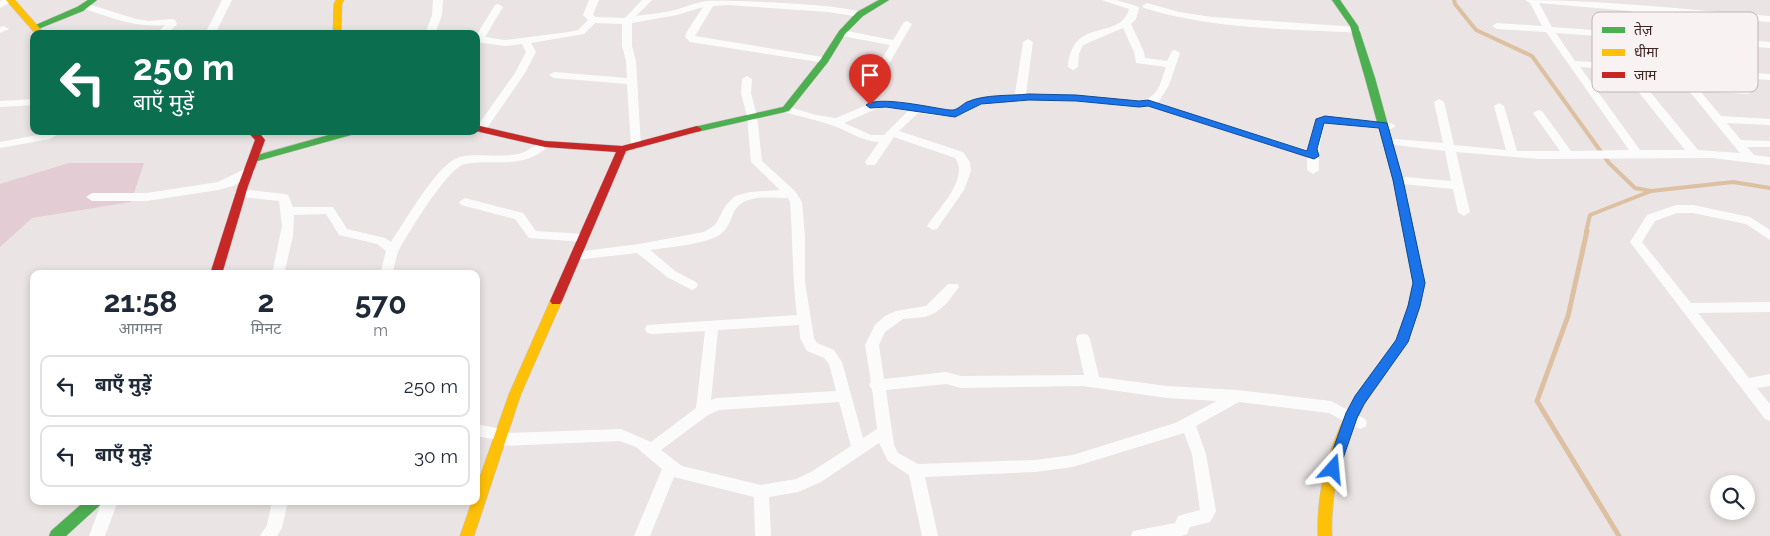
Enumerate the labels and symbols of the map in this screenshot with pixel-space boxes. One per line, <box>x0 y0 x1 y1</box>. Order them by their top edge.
legend <box>1592 12 1758 92</box>
text: तेज़ <box>1634 21 1653 38</box>
text: धीमा <box>1634 44 1659 60</box>
pin <box>849 54 891 105</box>
text: जाम <box>1634 67 1657 83</box>
position arrow <box>1306 442 1358 494</box>

